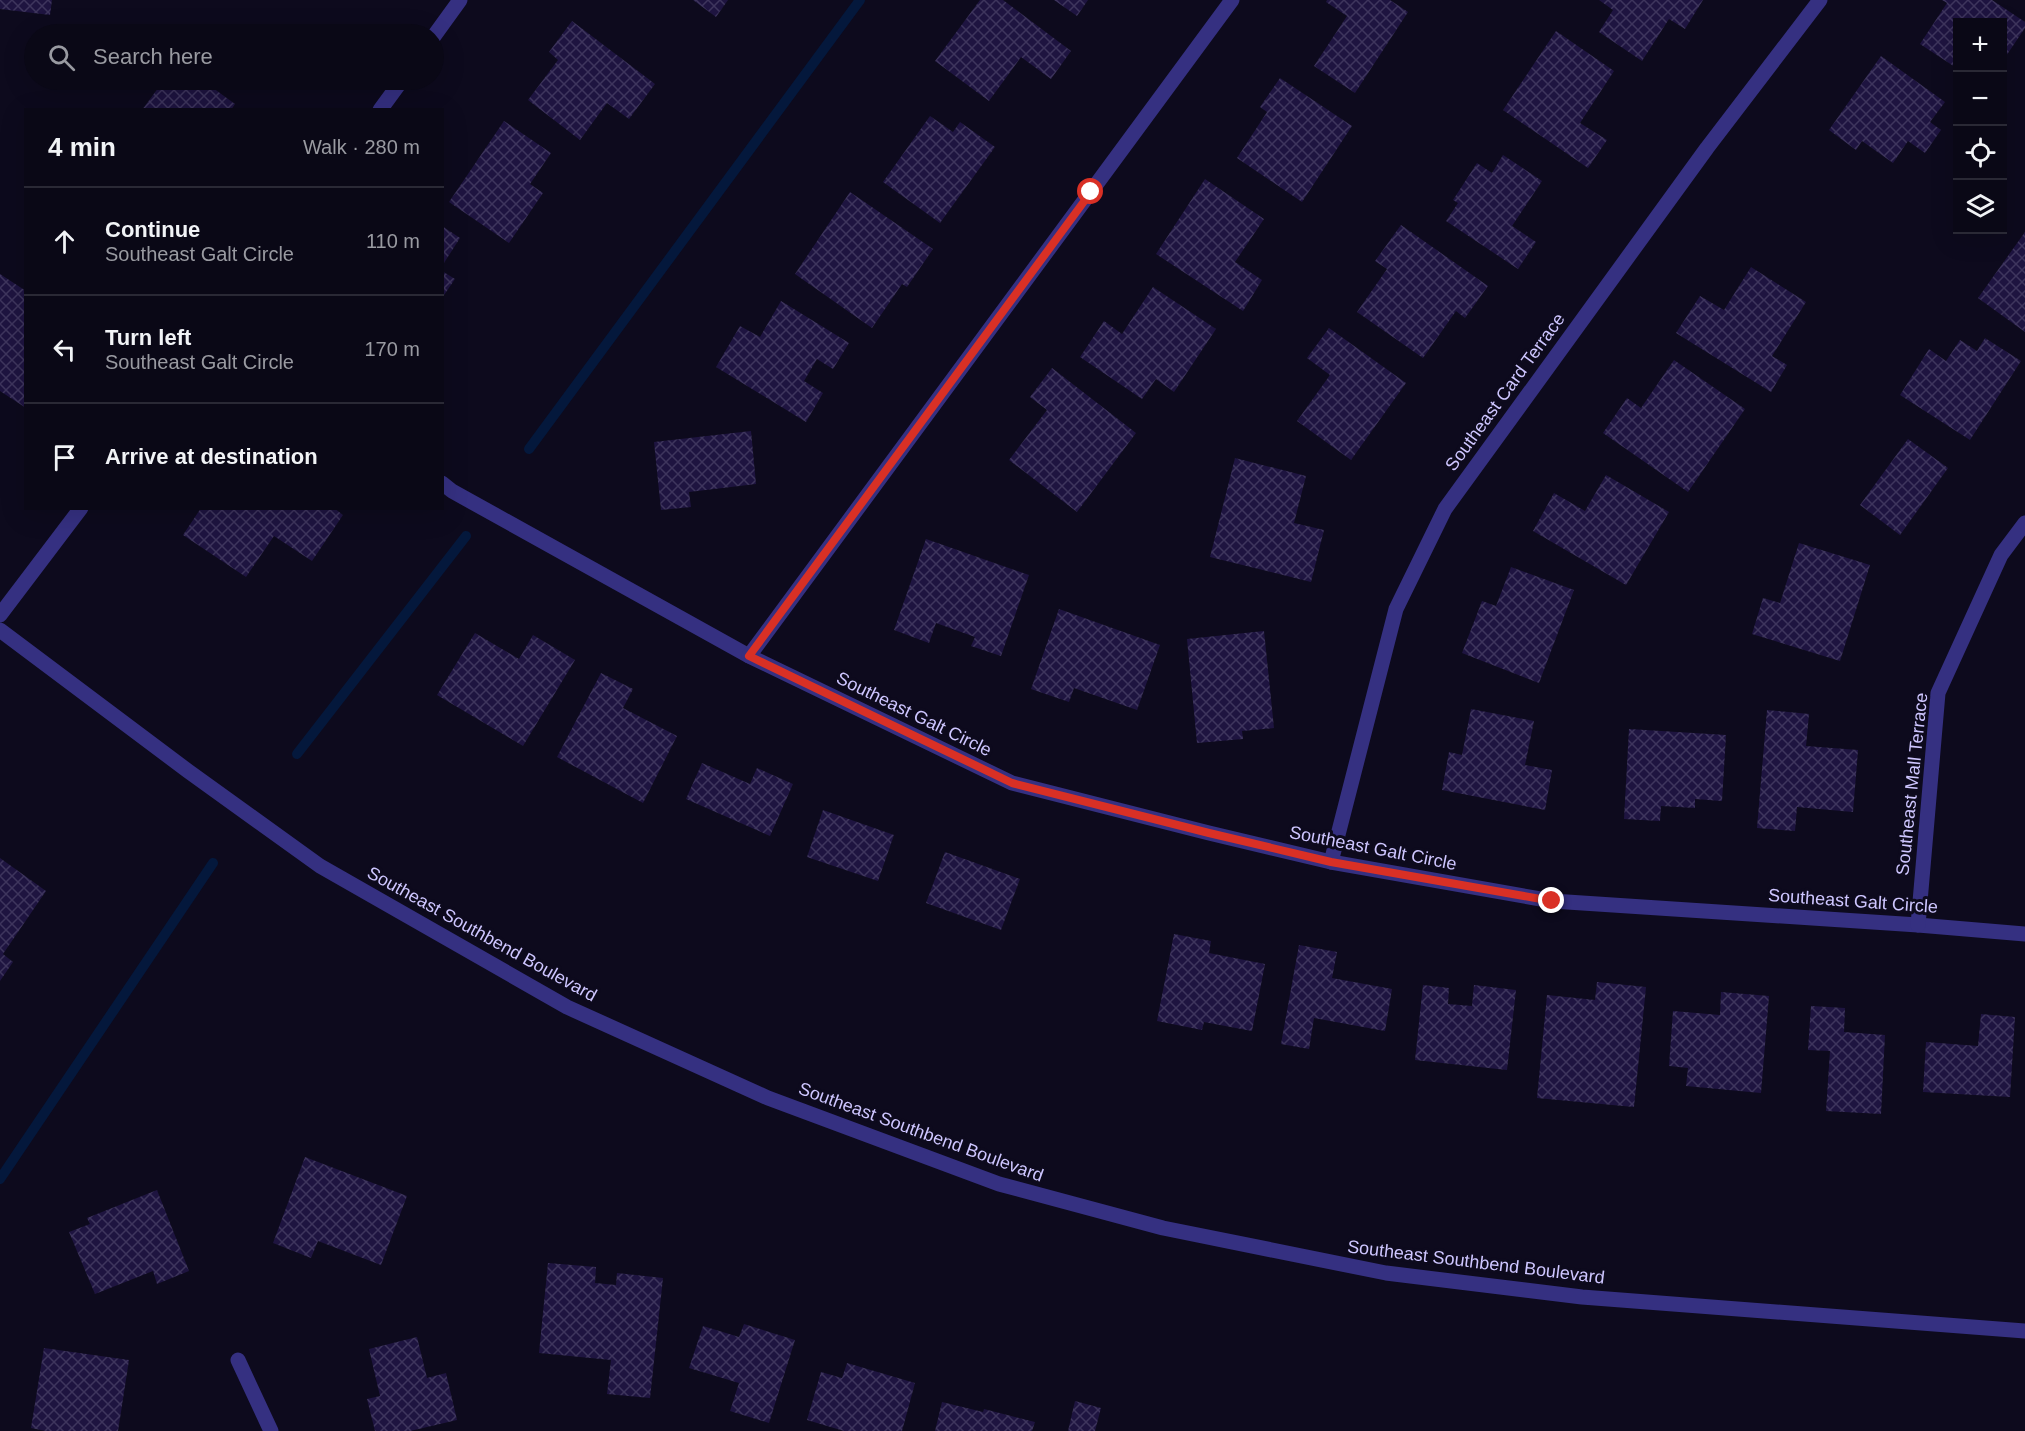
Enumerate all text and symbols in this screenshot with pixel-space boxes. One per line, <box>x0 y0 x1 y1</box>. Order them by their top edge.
map controls <box>1953 18 2007 234</box>
button: + <box>1953 18 2007 72</box>
search box <box>24 24 444 90</box>
icon: search <box>45 41 78 74</box>
text: Search here <box>93 44 213 69</box>
button: − <box>1953 72 2007 126</box>
button: locate <box>1953 126 2007 180</box>
text: 4 min <box>48 132 116 162</box>
text: Walk · 280 m <box>303 136 420 158</box>
route start <box>1077 178 1103 204</box>
button: layers <box>1953 180 2007 234</box>
text: Continue <box>105 217 200 242</box>
icon: ahead <box>48 225 81 258</box>
text: 110 m <box>366 230 420 252</box>
text: Southeast Galt Circle <box>105 243 294 265</box>
street label: Southeast Card Terrace <box>1441 309 1569 475</box>
text: Turn left <box>105 325 191 350</box>
icon: left <box>48 333 81 366</box>
text: 170 m <box>364 338 420 360</box>
text: Southeast Galt Circle <box>105 351 294 373</box>
icon: arrive <box>48 441 81 474</box>
text: Arrive at destination <box>105 444 318 469</box>
street label: Southeast Galt Circle <box>833 668 995 760</box>
street label: Southeast Mall Terrace <box>1892 692 1932 876</box>
street label: Southeast Galt Circle <box>1288 822 1458 874</box>
street label: Southeast Southbend Boulevard <box>364 862 600 1006</box>
street label: Southeast Galt Circle <box>1767 885 1939 917</box>
route end <box>1538 887 1564 913</box>
street label: Southeast Southbend Boulevard <box>796 1078 1046 1186</box>
street label: Southeast Southbend Boulevard <box>1346 1236 1606 1288</box>

